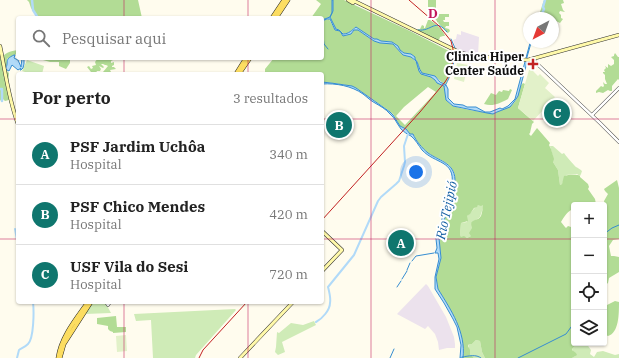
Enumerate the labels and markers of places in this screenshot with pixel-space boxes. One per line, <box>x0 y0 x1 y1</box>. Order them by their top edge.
place label: Clinica Hiper Center Saúde <box>445 49 524 78</box>
marker: Clinica Hiper Center Saúde <box>527 58 539 70</box>
pin: C <box>544 98 570 128</box>
pin: B <box>326 110 352 140</box>
pin: A <box>388 228 414 258</box>

